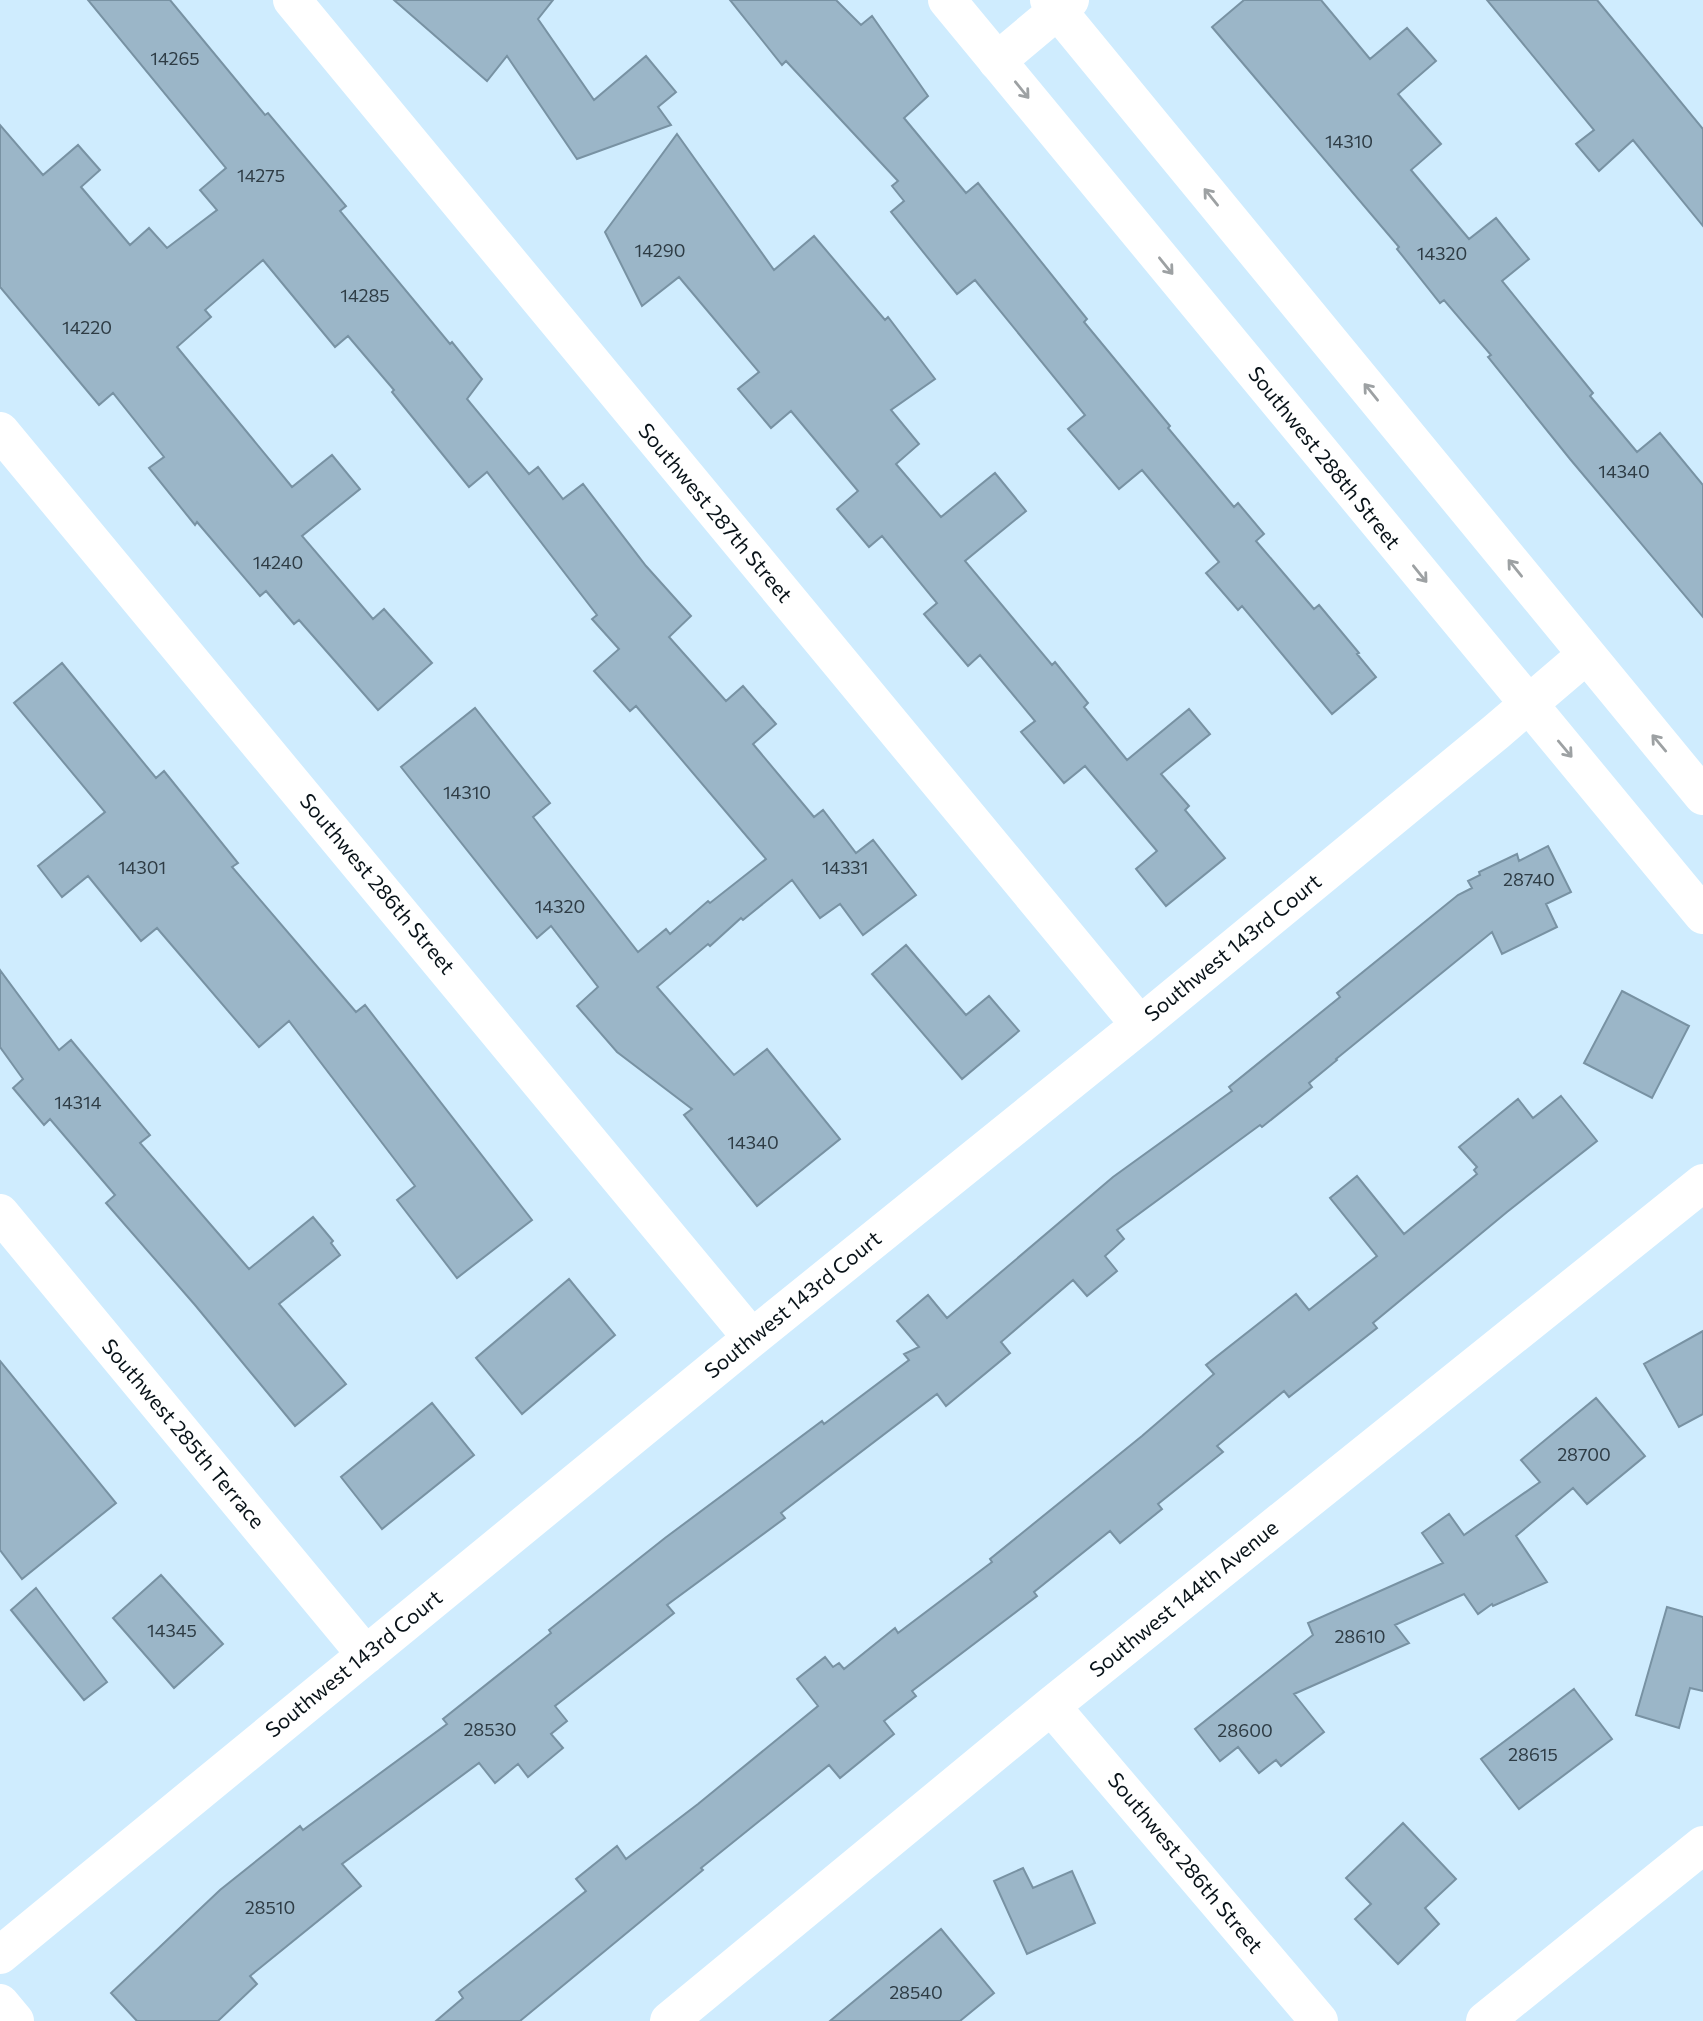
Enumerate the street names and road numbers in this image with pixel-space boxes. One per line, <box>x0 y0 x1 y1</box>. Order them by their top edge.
street label: Southwest 288th Street <box>1244 361 1407 553</box>
street label: Southwest 287th Street <box>634 417 798 607</box>
street label: Southwest 286th Street <box>295 788 461 978</box>
street label: Southwest 143rd Court <box>1139 868 1325 1026</box>
street label: Southwest 143rd Court <box>699 1225 885 1383</box>
street label: Southwest 285th Terrace <box>98 1333 271 1533</box>
street label: Southwest 144th Avenue <box>1084 1514 1282 1682</box>
street label: Southwest 143rd Court <box>260 1584 446 1742</box>
street label: Southwest 286th Street <box>1103 1767 1269 1957</box>

